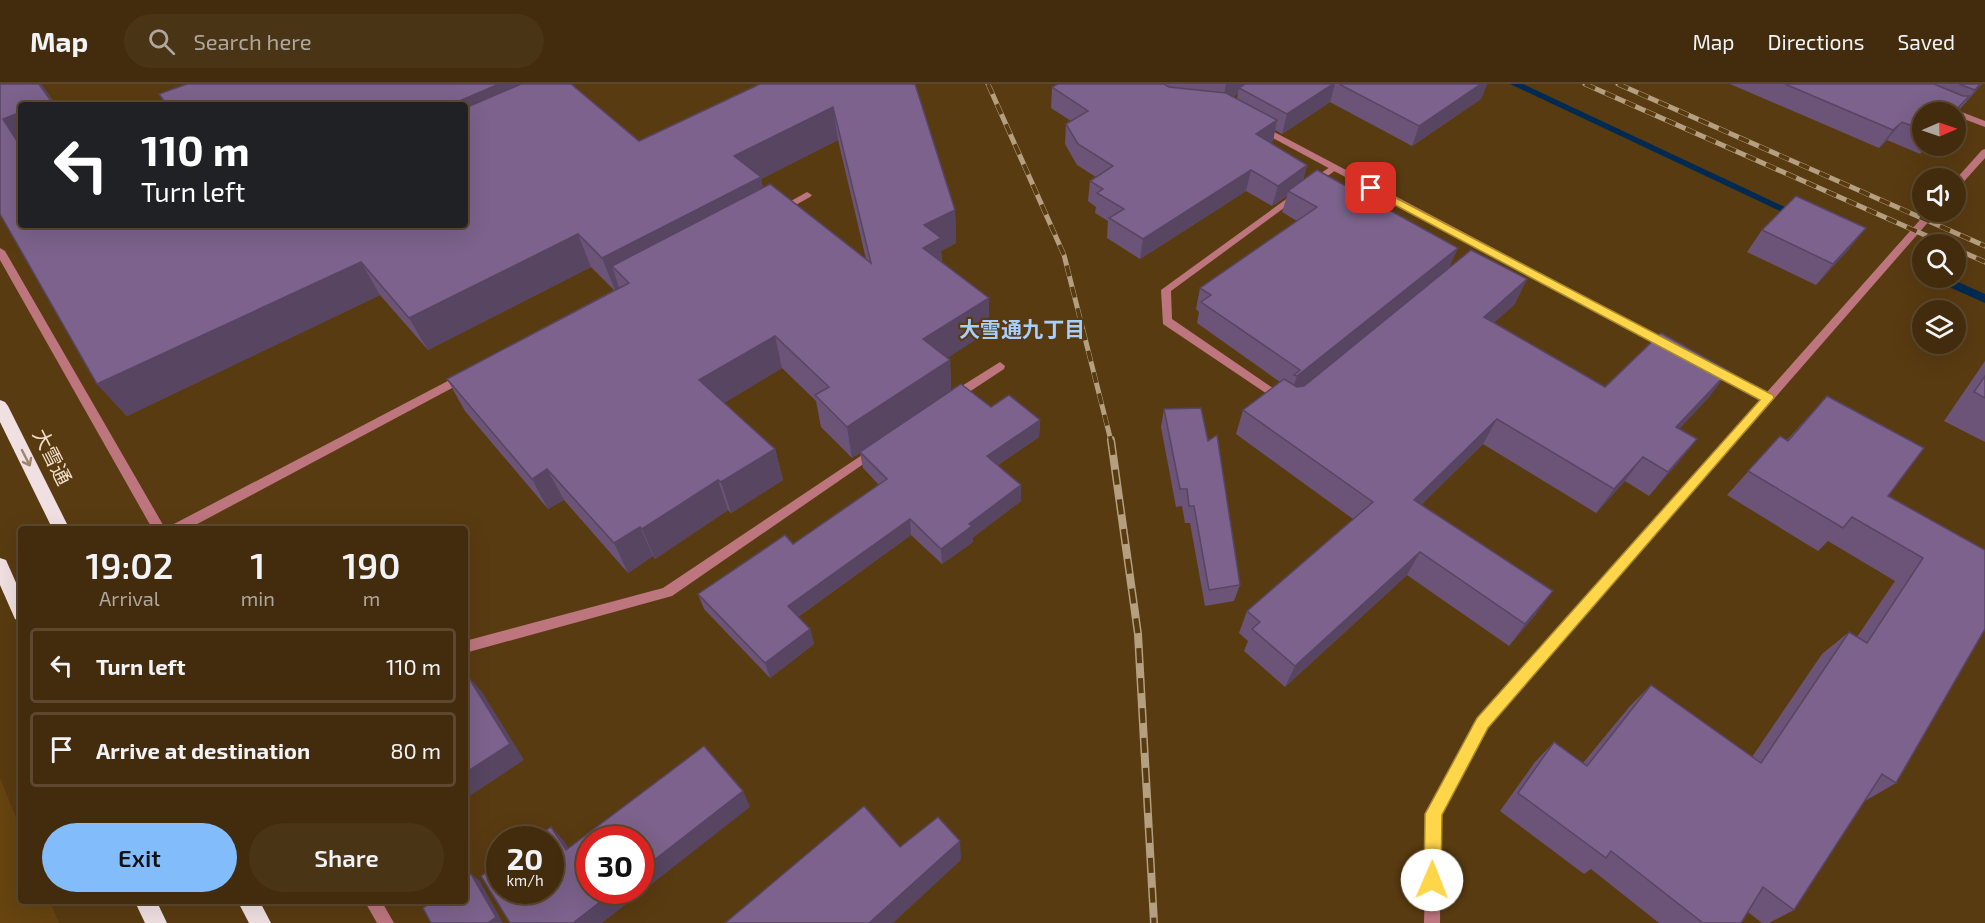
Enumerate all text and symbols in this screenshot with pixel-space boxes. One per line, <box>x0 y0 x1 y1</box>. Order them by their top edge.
search box <box>124 14 544 68</box>
text: Map <box>30 24 88 58</box>
icon: search <box>145 25 178 58</box>
text: Search here <box>193 28 312 54</box>
text: Map <box>1692 29 1735 54</box>
text: Directions <box>1768 29 1864 54</box>
text: Saved <box>1897 29 1955 54</box>
north arrow <box>1912 102 1966 156</box>
map controls <box>1912 102 1966 354</box>
text: 110 m <box>141 124 250 174</box>
icon: left <box>42 126 120 204</box>
pin <box>1345 162 1396 213</box>
button: sound <box>1912 168 1966 222</box>
icon: arrive <box>1354 171 1387 204</box>
text: Turn left <box>141 175 245 207</box>
button: search <box>1912 234 1966 288</box>
button: layers <box>1912 300 1966 354</box>
district label: 大雪通九丁目 <box>959 316 1085 341</box>
street label: 大雪通 <box>29 424 77 489</box>
one-way arrow <box>21 449 33 467</box>
text: 19:02 <box>85 543 173 586</box>
text: 1 <box>250 543 265 586</box>
text: 190 <box>342 543 401 586</box>
text: Arrival <box>99 586 160 610</box>
text: min <box>241 586 275 610</box>
text: m <box>363 586 380 610</box>
icon: left <box>45 649 78 682</box>
text: Turn left <box>96 653 185 679</box>
text: 110 m <box>386 653 441 679</box>
icon: arrive <box>45 733 78 766</box>
text: Arrive at destination <box>96 737 310 763</box>
text: 80 m <box>390 737 441 763</box>
button: Exit <box>42 823 237 892</box>
button: Share <box>249 823 444 892</box>
speed limit sign: 30 <box>576 826 654 904</box>
text: 20 <box>507 840 543 876</box>
position arrow <box>1400 848 1464 912</box>
text: km/h <box>506 871 544 889</box>

